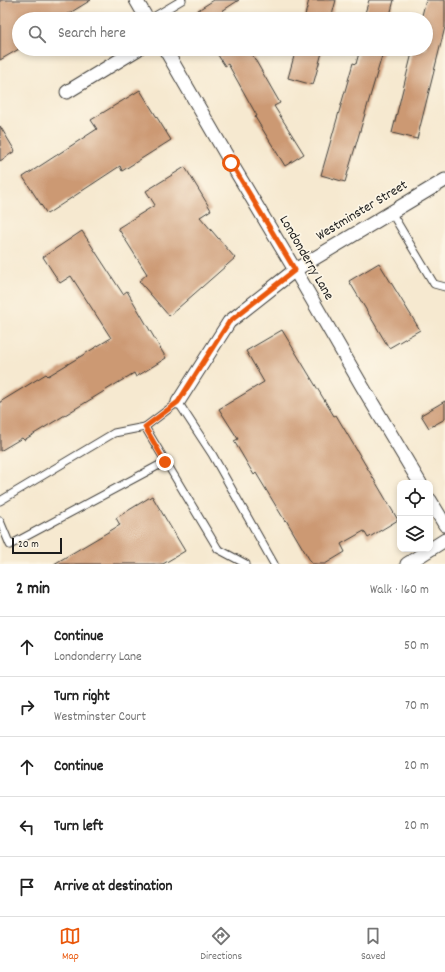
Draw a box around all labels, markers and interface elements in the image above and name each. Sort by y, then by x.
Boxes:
search box [12,12,433,56]
icon: search [26,23,48,45]
text: Search here [58,23,126,45]
route start [222,154,240,172]
street label: Westminster Street [312,176,412,246]
street label: Londonderry Lane [274,212,338,304]
route end [156,453,174,471]
map controls [397,480,433,552]
button: locate [397,480,433,516]
button: layers [397,516,433,552]
scale bar [12,536,62,555]
text: 20 m [18,537,39,553]
text: 2 min [16,578,50,602]
text: Walk · 160 m [370,581,429,600]
text: Continue [54,626,103,648]
icon: ahead [16,636,38,658]
text: 50 m [404,637,429,656]
text: Londonderry Lane [54,648,142,667]
text: Turn right [54,686,110,708]
icon: right [16,696,38,718]
text: 70 m [405,697,429,716]
text: Westminster Court [54,708,146,727]
icon: ahead [16,756,38,778]
text: Continue [54,756,103,778]
text: 20 m [404,757,429,776]
icon: left [16,816,38,838]
text: Turn left [54,816,103,838]
text: 20 m [404,817,429,836]
icon: arrive [16,876,38,898]
text: Arrive at destination [54,876,172,898]
tab: Map [59,925,81,965]
tab: Directions [200,925,242,965]
tab: Saved [361,925,386,965]

